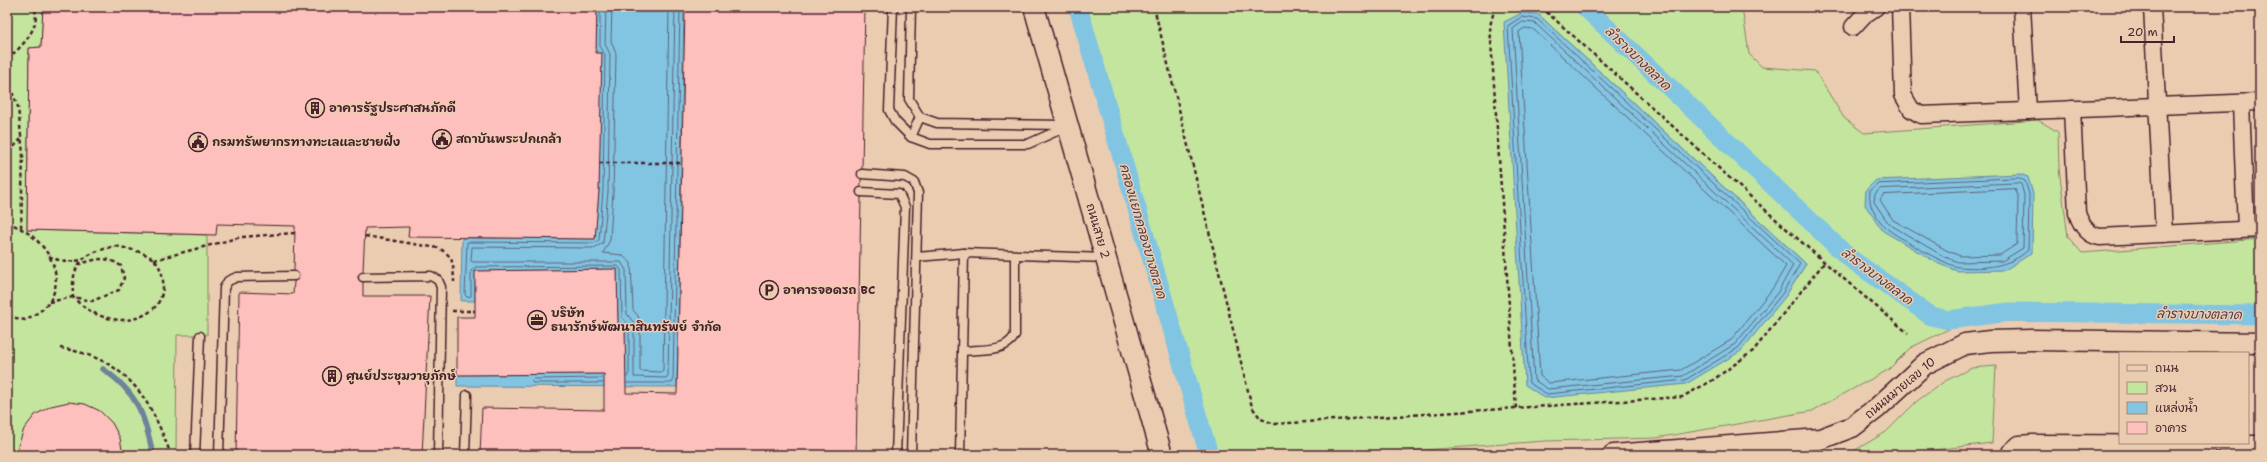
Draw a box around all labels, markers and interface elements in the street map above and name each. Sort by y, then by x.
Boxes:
scale bar [2121,18,2174,44]
water label: ลำรางบางตลาด [1601,22,1675,94]
text: 20 m [2127,24,2158,40]
building icon: อาคารรัฐประศาสนภักดี [304,97,326,119]
place label: อาคารรัฐประศาสนภักดี [329,100,456,116]
public building icon: สถาบันพระปกเกล้า [431,128,453,150]
public building icon: กรมทรัพยากรทางทะเลและชายฝั่ง [187,131,209,153]
place label: สถาบันพระปกเกล้า [456,131,562,147]
place label: กรมทรัพยากรทางทะเลและชายฝั่ง [212,132,401,150]
water label: คลองแยกคลองบางตลาด [1116,161,1171,302]
street label: ถนนสาย 2 [1082,202,1114,260]
water label: ลำรางบางตลาด [1838,244,1917,309]
parking icon: อาคารจอดรถ BC [758,279,780,301]
place label: อาคารจอดรถ BC [783,282,875,298]
place label: บริษัท ธนารักษ์พัฒนาสินทรัพย์ จำกัด [551,305,721,335]
water label: ลำรางบางตลาด [2156,305,2243,323]
office icon: บริษัท ธนารักษ์พัฒนาสินทรัพย์ จำกัด [526,309,548,331]
legend [2119,352,2249,444]
street label: ถนนหมายเลข 10 [1861,354,1939,422]
text: ถนน [2155,360,2179,376]
building icon: ศูนย์ประชุมวายุภักษ์ [321,365,343,387]
place label: ศูนย์ประชุมวายุภักษ์ [346,368,457,385]
text: สวน [2155,380,2176,396]
text: แหล่งน้ำ [2155,397,2198,416]
text: อาคาร [2155,420,2187,436]

